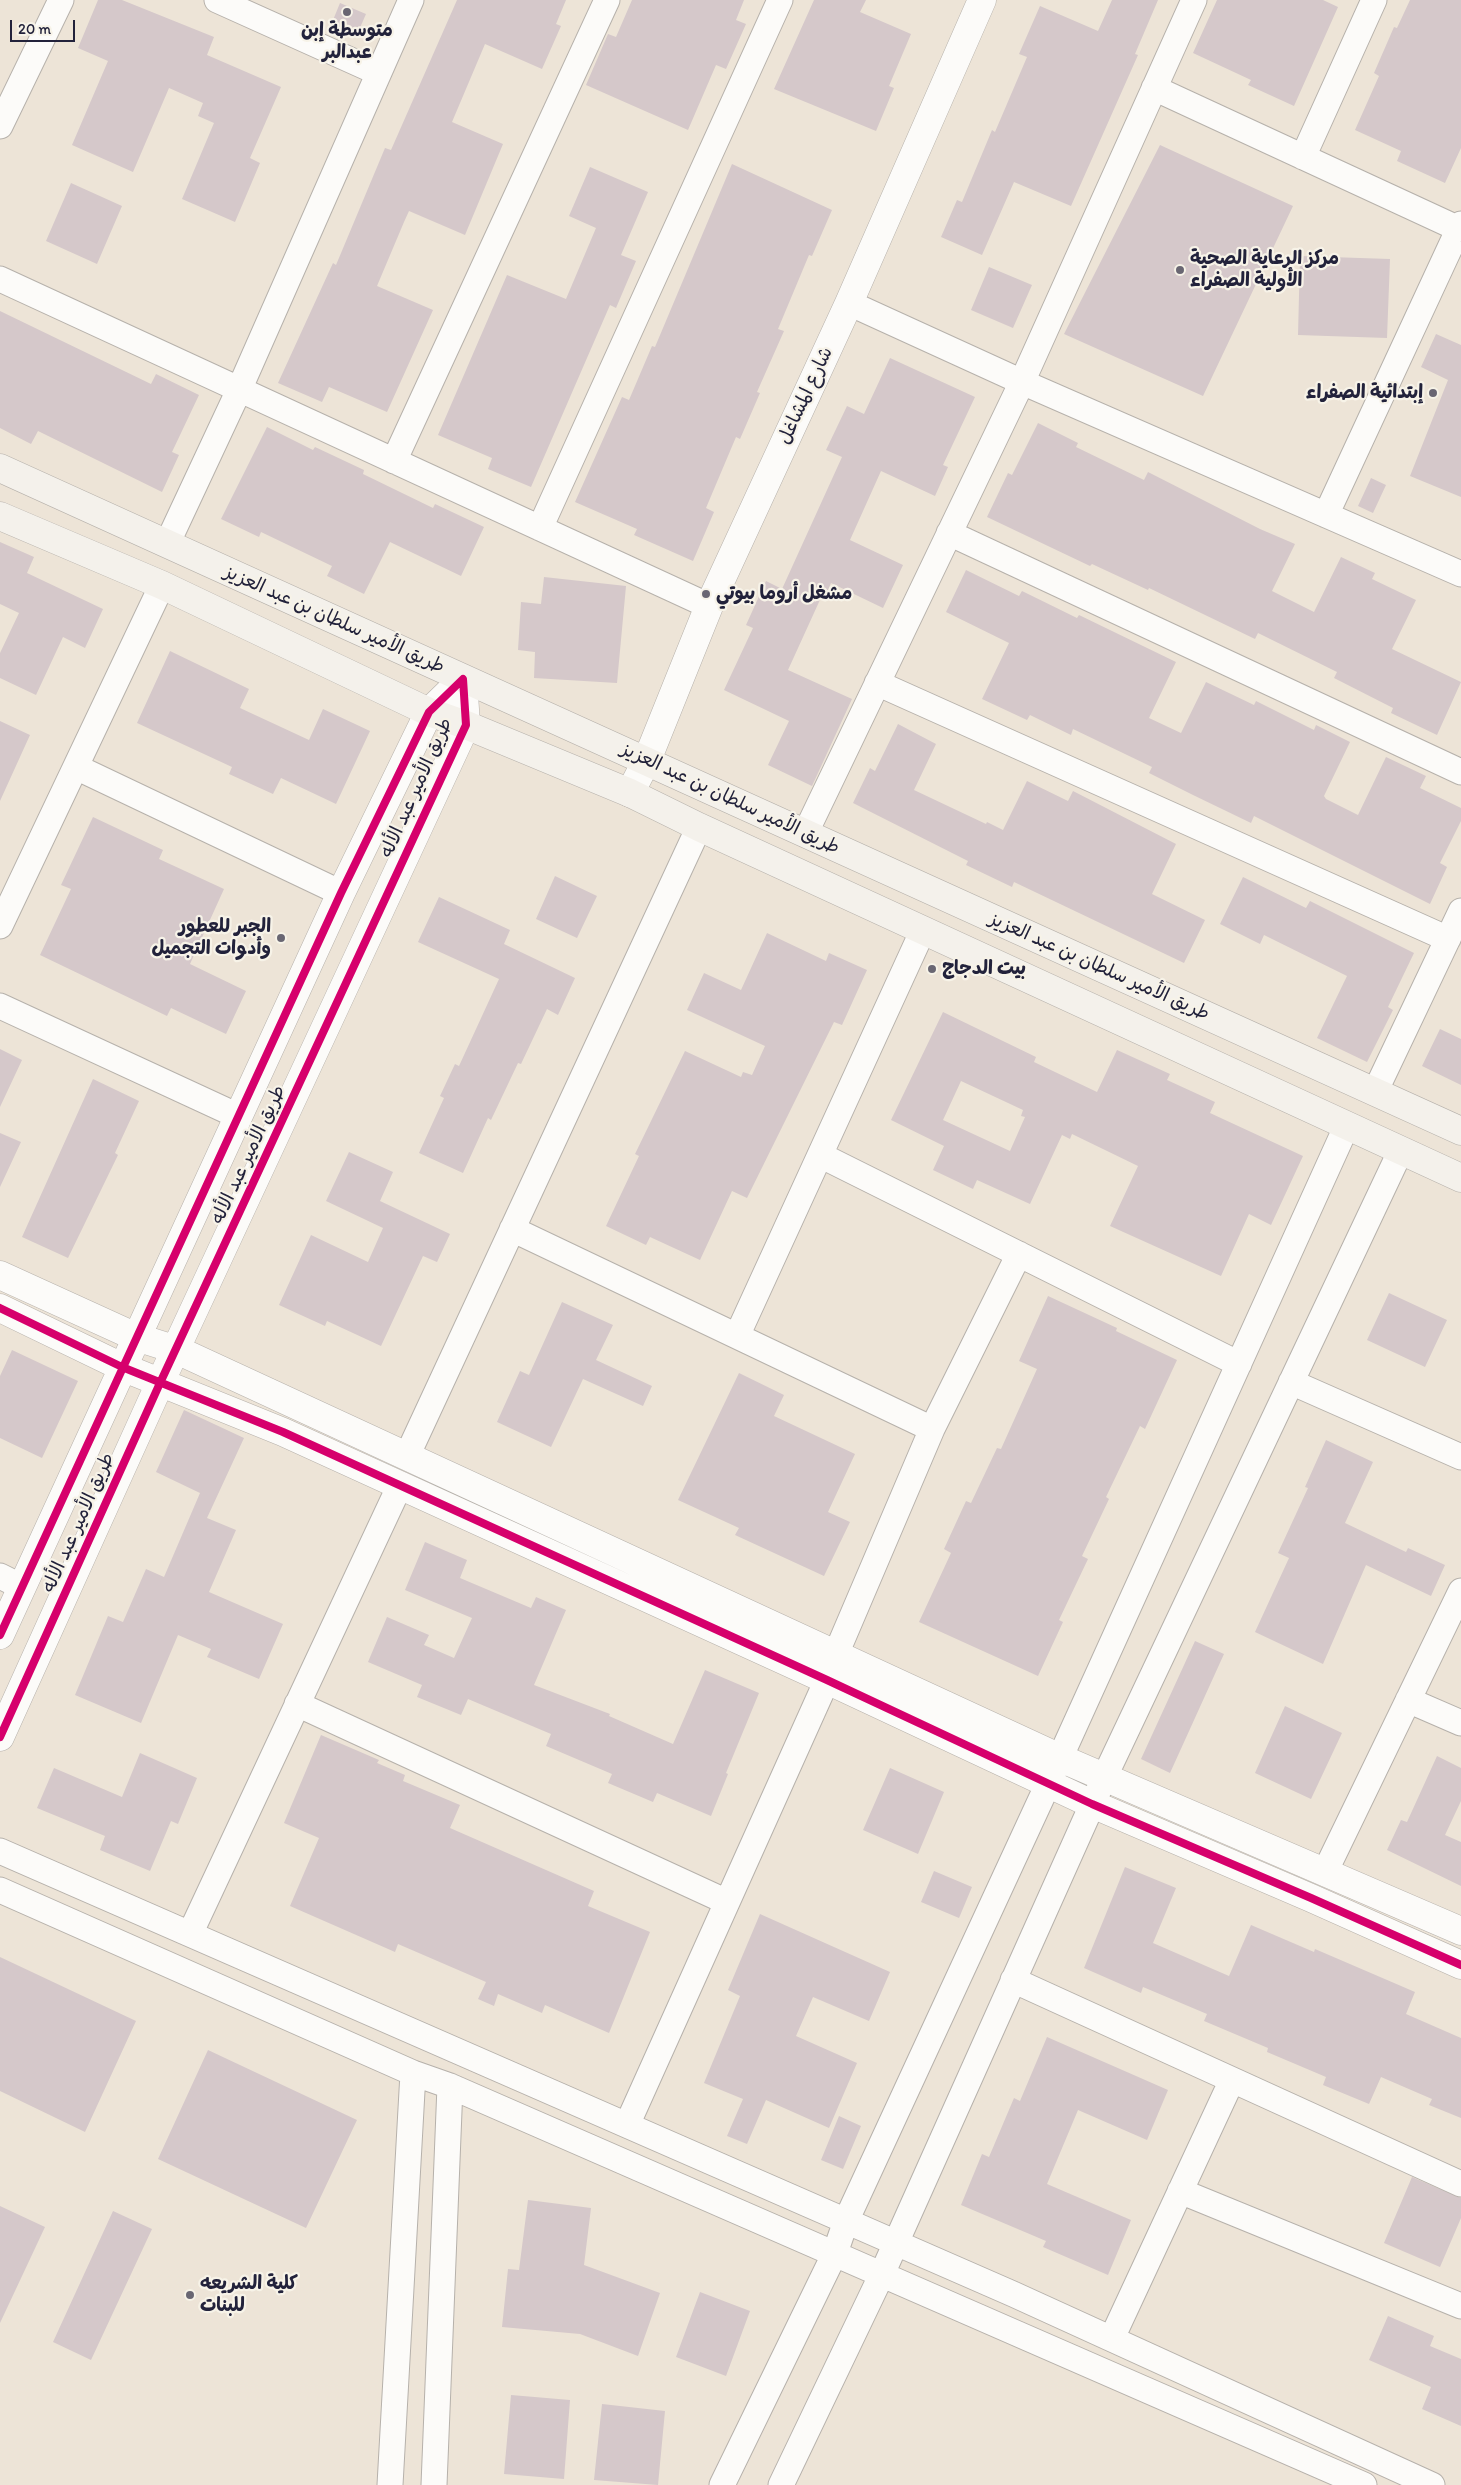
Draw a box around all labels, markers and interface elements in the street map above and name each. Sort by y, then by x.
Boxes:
marker: متوسطة إبن عبدالبر [341,6,353,18]
scale bar [12,10,78,42]
text: 20 m [18,20,51,38]
place label: متوسطة إبن عبدالبر [301,20,393,64]
place label: مركز الرعاية الصحية الأولية الصفراء [1190,248,1339,292]
marker: مركز الرعاية الصحية الأولية الصفراء [1174,264,1186,276]
street label: شارع المشاغل [774,344,838,448]
place label: إبتدائية الصفراء [1306,382,1423,404]
marker: إبتدائية الصفراء [1427,387,1439,399]
street label: طريق الأمير سلطان بن عبد العزيز [220,561,448,679]
place label: مشغل أروما بيوتي [716,583,852,605]
marker: مشغل أروما بيوتي [700,588,712,600]
street label: طريق الأمير عبد الأله [376,715,458,861]
street label: طريق الأمير سلطان بن عبد العزيز [617,738,843,860]
street label: طريق الأمير سلطان بن عبد العزيز [985,908,1213,1026]
place label: الجبر للعطور وأدوات التجميل [151,916,271,960]
marker: الجبر للعطور وأدوات التجميل [275,932,287,944]
place label: بيت الدجاج [942,958,1026,980]
marker: بيت الدجاج [926,963,938,975]
street label: طريق الأمير عبد الأله [207,1082,291,1228]
street label: طريق الأمير عبد الأله [38,1450,120,1596]
place label: كلية الشريعه للبنات [200,2273,298,2317]
marker: كلية الشريعه للبنات [184,2289,196,2301]

